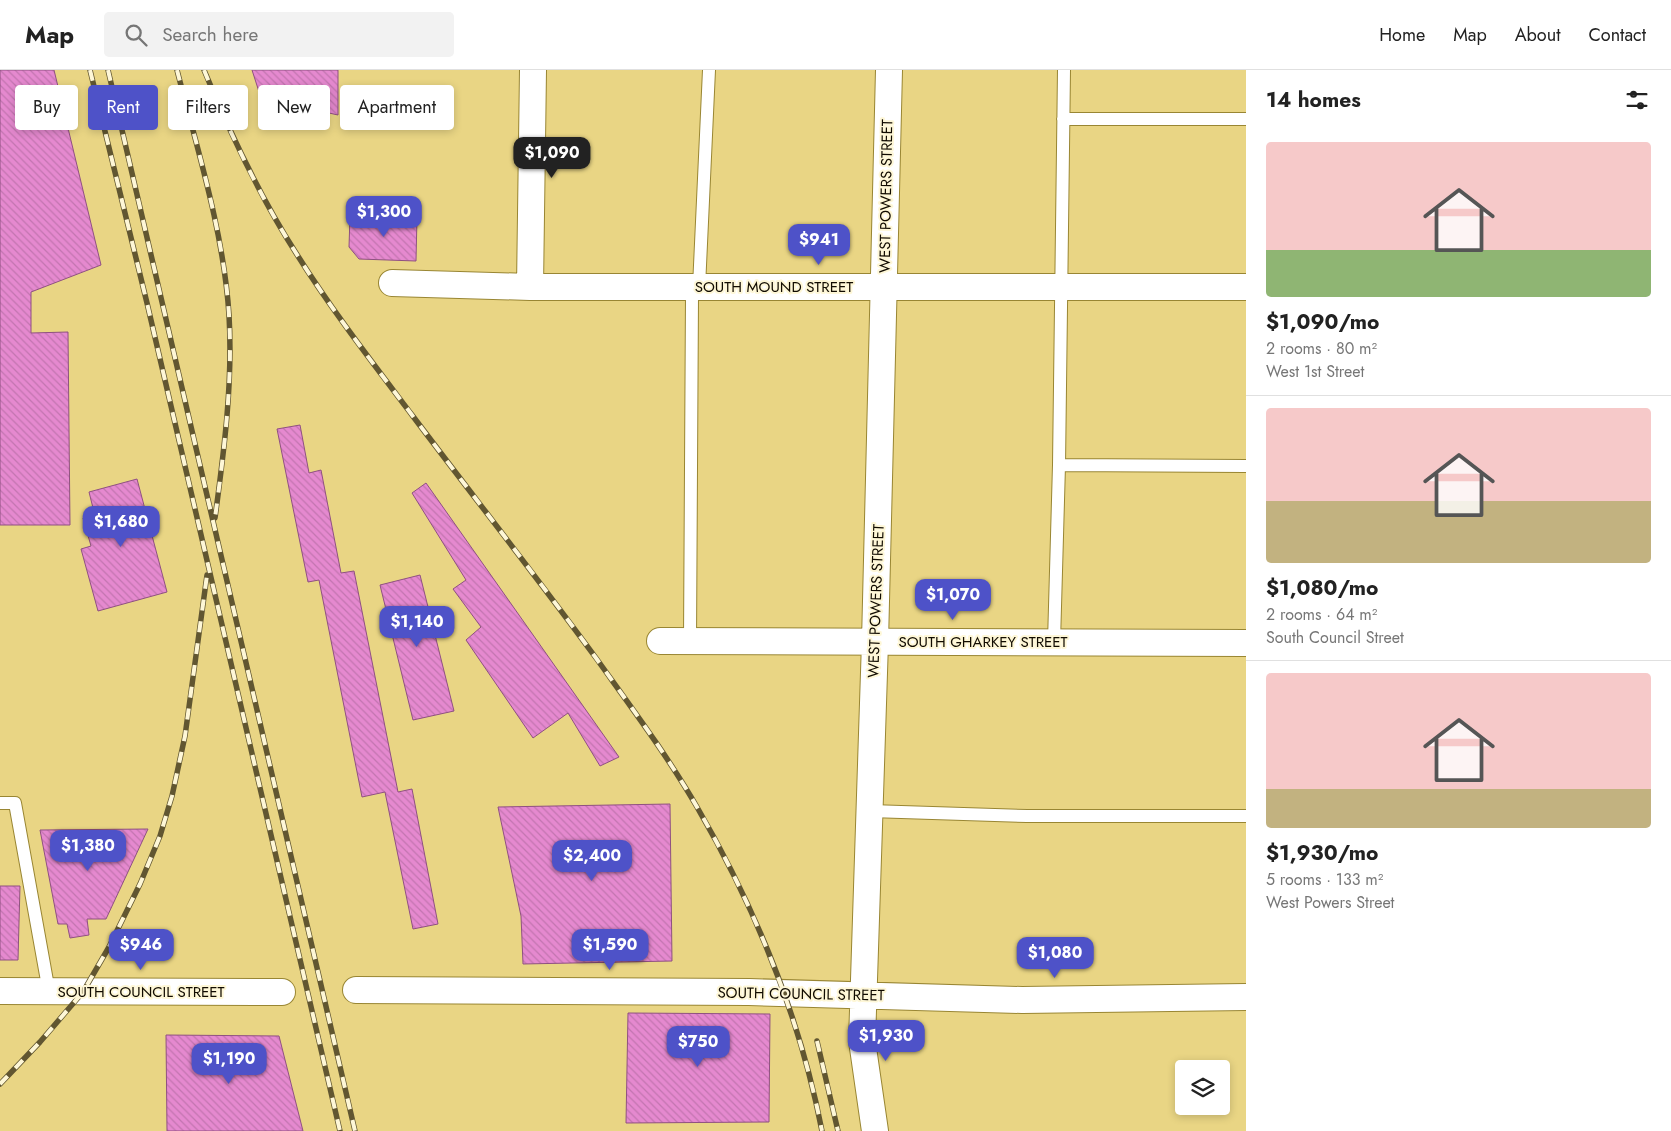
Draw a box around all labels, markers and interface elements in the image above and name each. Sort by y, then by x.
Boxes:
search box [104,12,454,57]
text: Map [25,17,74,52]
icon: search [122,21,150,49]
text: Search here [162,21,258,48]
text: Home [1379,22,1425,48]
text: Map [1453,22,1487,48]
text: About [1515,22,1560,48]
text: Contact [1588,22,1646,48]
chip: Buy [15,85,78,130]
chip: Rent [88,85,158,130]
chip: Filters [168,85,248,130]
chip: New [258,85,330,130]
chip: Apartment [340,85,454,130]
text: 14 homes [1266,85,1361,115]
icon: filters [1623,86,1651,114]
street label: WEST POWERS STREET [874,119,898,273]
pin: $1,090 [511,136,593,179]
text: $1,090 [524,141,580,164]
icon: home [1414,175,1504,265]
pin: $1,300 [343,196,425,238]
text: $1,300 [357,200,411,223]
pin: $941 [789,224,849,266]
text: $941 [799,228,839,251]
street label: SOUTH MOUND STREET [695,276,853,298]
text: $1,090/mo [1266,307,1379,337]
text: 2 rooms · 80 m² [1266,337,1377,360]
text: West 1st Street [1266,360,1364,383]
icon: home [1414,440,1504,530]
pin: $1,680 [80,506,162,548]
text: $1,680 [94,510,148,533]
street label: WEST POWERS STREET [862,524,890,678]
text: $1,080/mo [1266,573,1378,603]
pin: $1,070 [912,578,994,621]
text: $1,070 [926,583,980,606]
text: 2 rooms · 64 m² [1266,603,1377,626]
pin: $1,140 [376,606,458,648]
text: $1,140 [390,610,444,633]
text: South Council Street [1266,626,1404,649]
street label: SOUTH GHARKEY STREET [898,631,1068,653]
icon: home [1414,705,1504,795]
pin: $1,380 [47,830,129,872]
text: $1,380 [61,834,115,857]
text: $1,930/mo [1266,838,1378,868]
pin: $2,400 [551,840,633,882]
text: $2,400 [563,844,621,867]
text: 5 rooms · 133 m² [1266,868,1383,891]
text: West Powers Street [1266,891,1394,914]
pin: $946 [111,928,171,971]
pin: $1,590 [569,928,651,971]
text: $946 [120,933,162,956]
text: $1,590 [583,933,637,956]
pin: $1,080 [1014,936,1096,979]
text: $1,080 [1028,941,1082,964]
street label: SOUTH COUNCIL STREET [57,981,225,1003]
street label: SOUTH COUNCIL STREET [717,982,885,1006]
pin: $1,930 [845,1020,927,1062]
text: $1,930 [859,1024,913,1047]
pin: $750 [668,1026,728,1068]
text: $750 [678,1030,718,1053]
pin: $1,190 [188,1042,270,1085]
text: $1,190 [203,1047,255,1070]
map controls [1175,1060,1230,1115]
button: layers [1175,1060,1230,1115]

